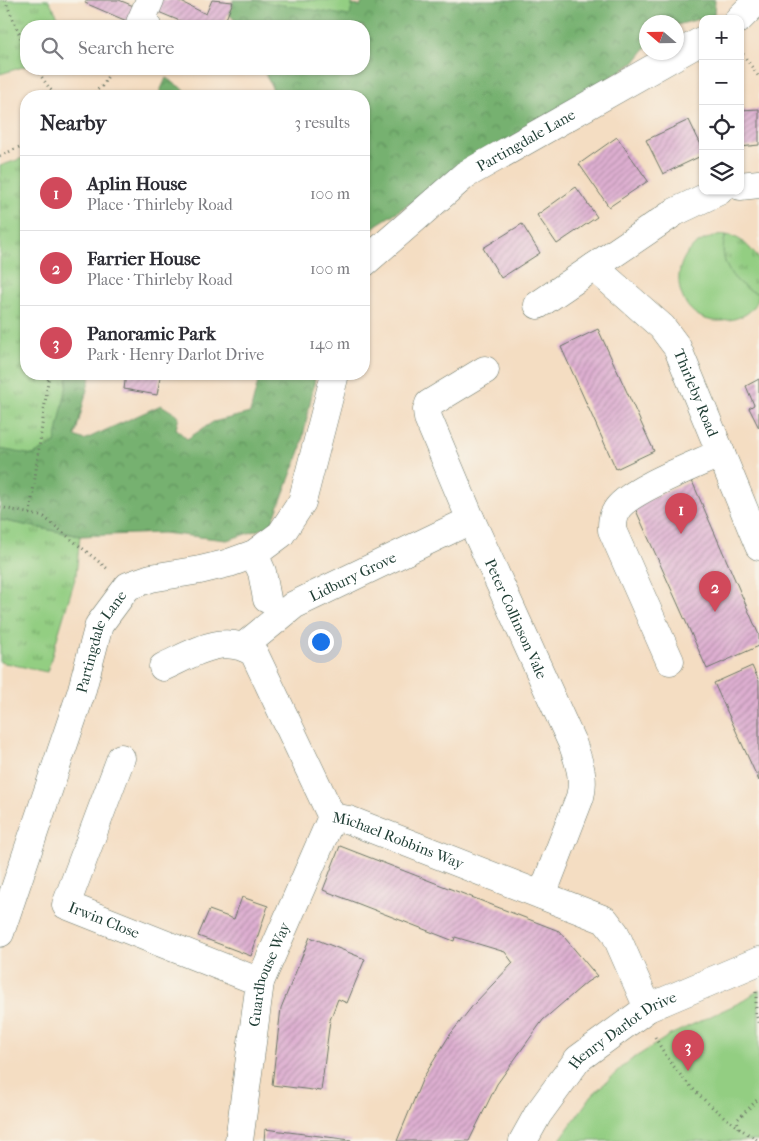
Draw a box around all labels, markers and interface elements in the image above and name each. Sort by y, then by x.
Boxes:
north arrow [639,15,684,60]
map controls [699,15,744,195]
button: + [699,15,744,60]
search box [20,20,370,75]
icon: search [38,34,66,62]
text: Search here [78,37,174,59]
button: − [699,60,744,105]
street label: Partingdale Lane [473,105,579,176]
button: locate [699,105,744,150]
text: Nearby [40,111,106,135]
text: 3 results [294,113,350,132]
button: layers [699,150,744,195]
text: Aplin House [87,173,187,195]
text: 1 [53,184,59,203]
text: 100 m [310,184,350,203]
text: Place · Thirleby Road [87,195,233,214]
text: Farrier House [87,248,200,270]
text: 2 [52,259,60,278]
text: 100 m [310,259,350,278]
text: Place · Thirleby Road [87,270,233,289]
text: Panoramic Park [87,323,216,345]
text: 3 [53,334,59,353]
text: 140 m [309,334,350,353]
text: Park · Henry Darlot Drive [87,345,264,364]
street label: Thirleby Road [670,346,722,440]
pin: 1 [665,493,697,534]
street label: Lidbury Grove [307,548,400,605]
street label: Peter Collinson Vale [481,556,551,682]
pin: 2 [699,571,731,612]
street label: Partingdale Lane [72,587,131,695]
your location [308,629,334,655]
street label: Michael Robbins Way [331,808,467,873]
street label: Irwin Close [66,898,143,942]
street label: Guardhouse Way [245,919,294,1028]
street label: Henry Darlot Drive [565,988,680,1073]
pin: 3 [672,1030,704,1071]

